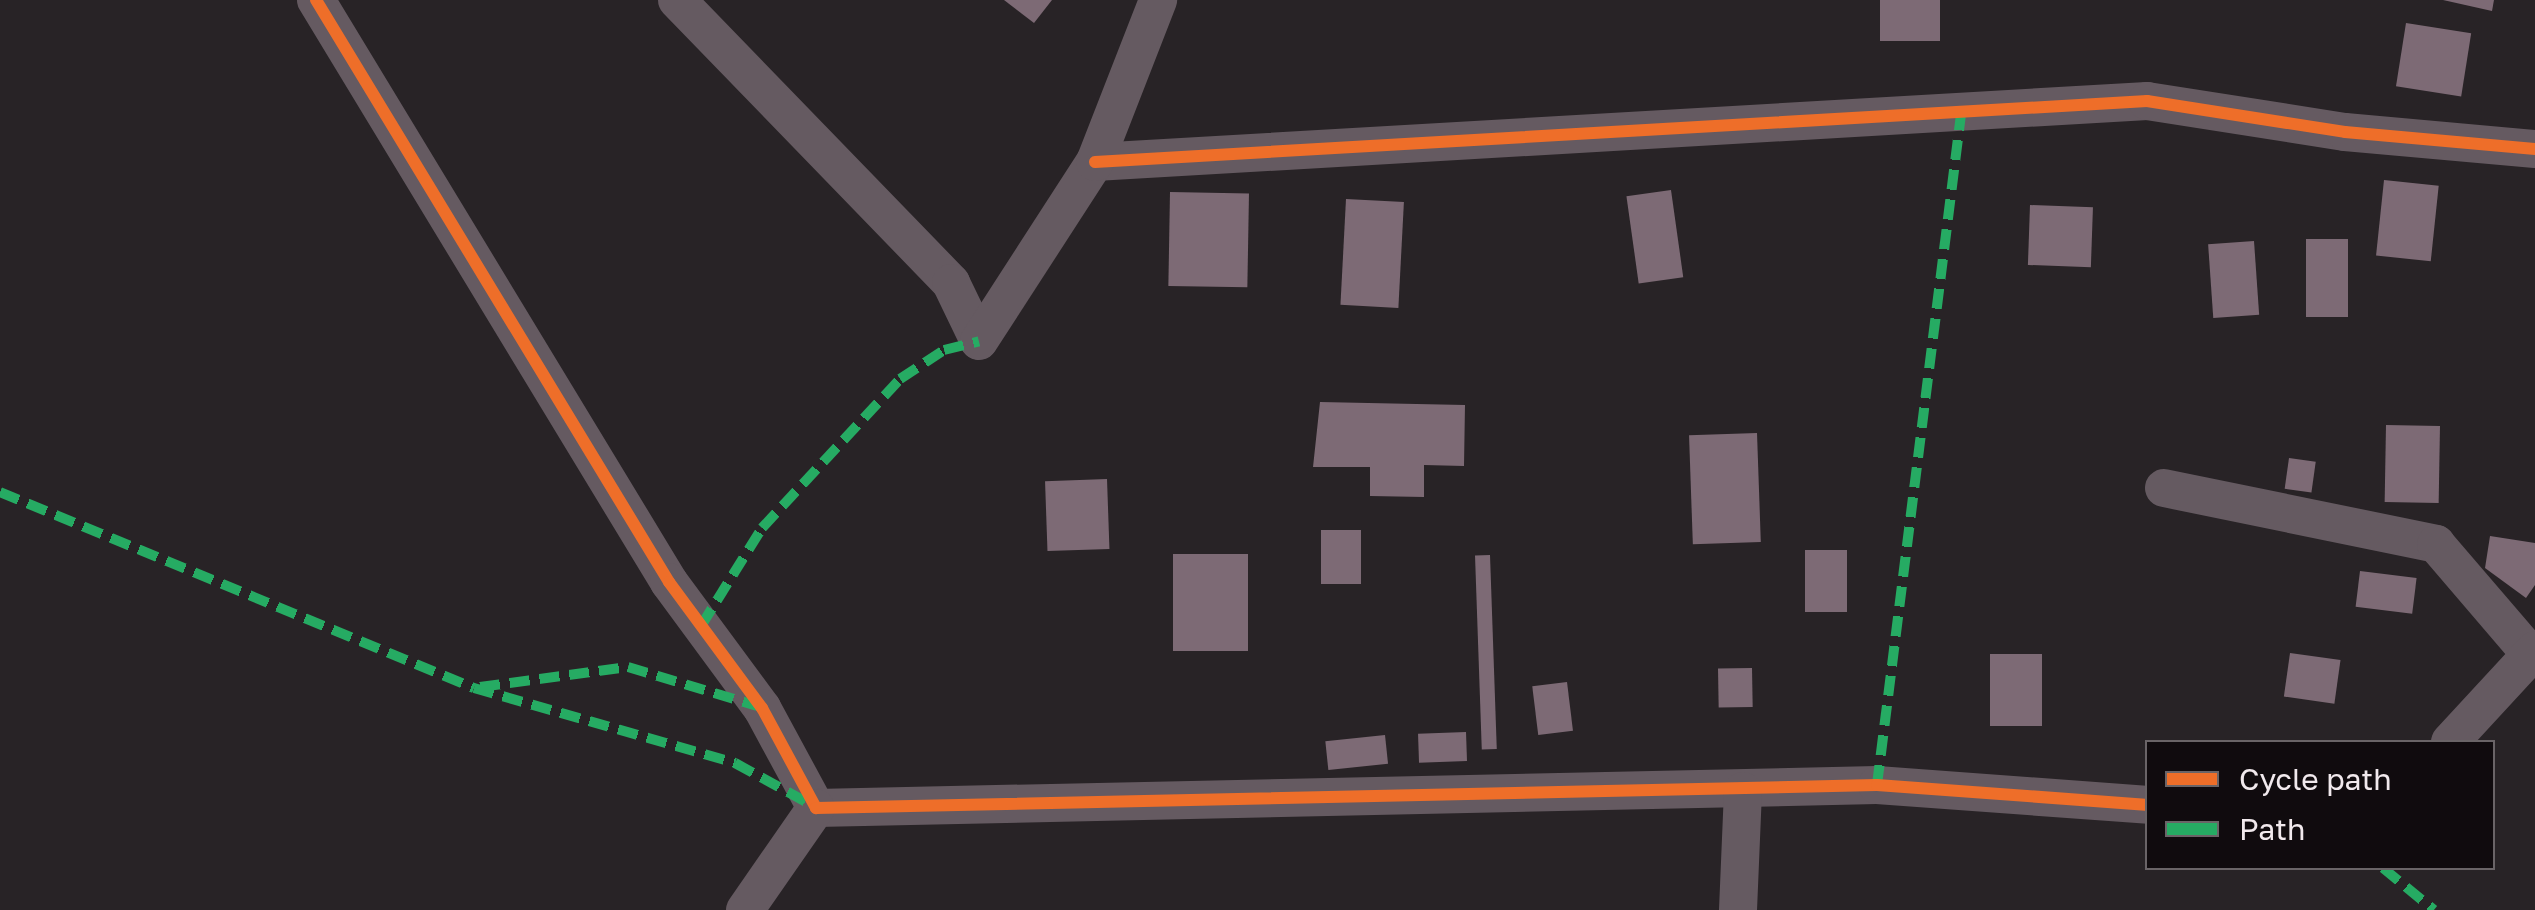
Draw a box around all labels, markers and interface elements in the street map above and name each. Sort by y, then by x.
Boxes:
legend [2145,740,2495,870]
text: Cycle path [2239,761,2392,797]
text: Path [2239,811,2305,847]

